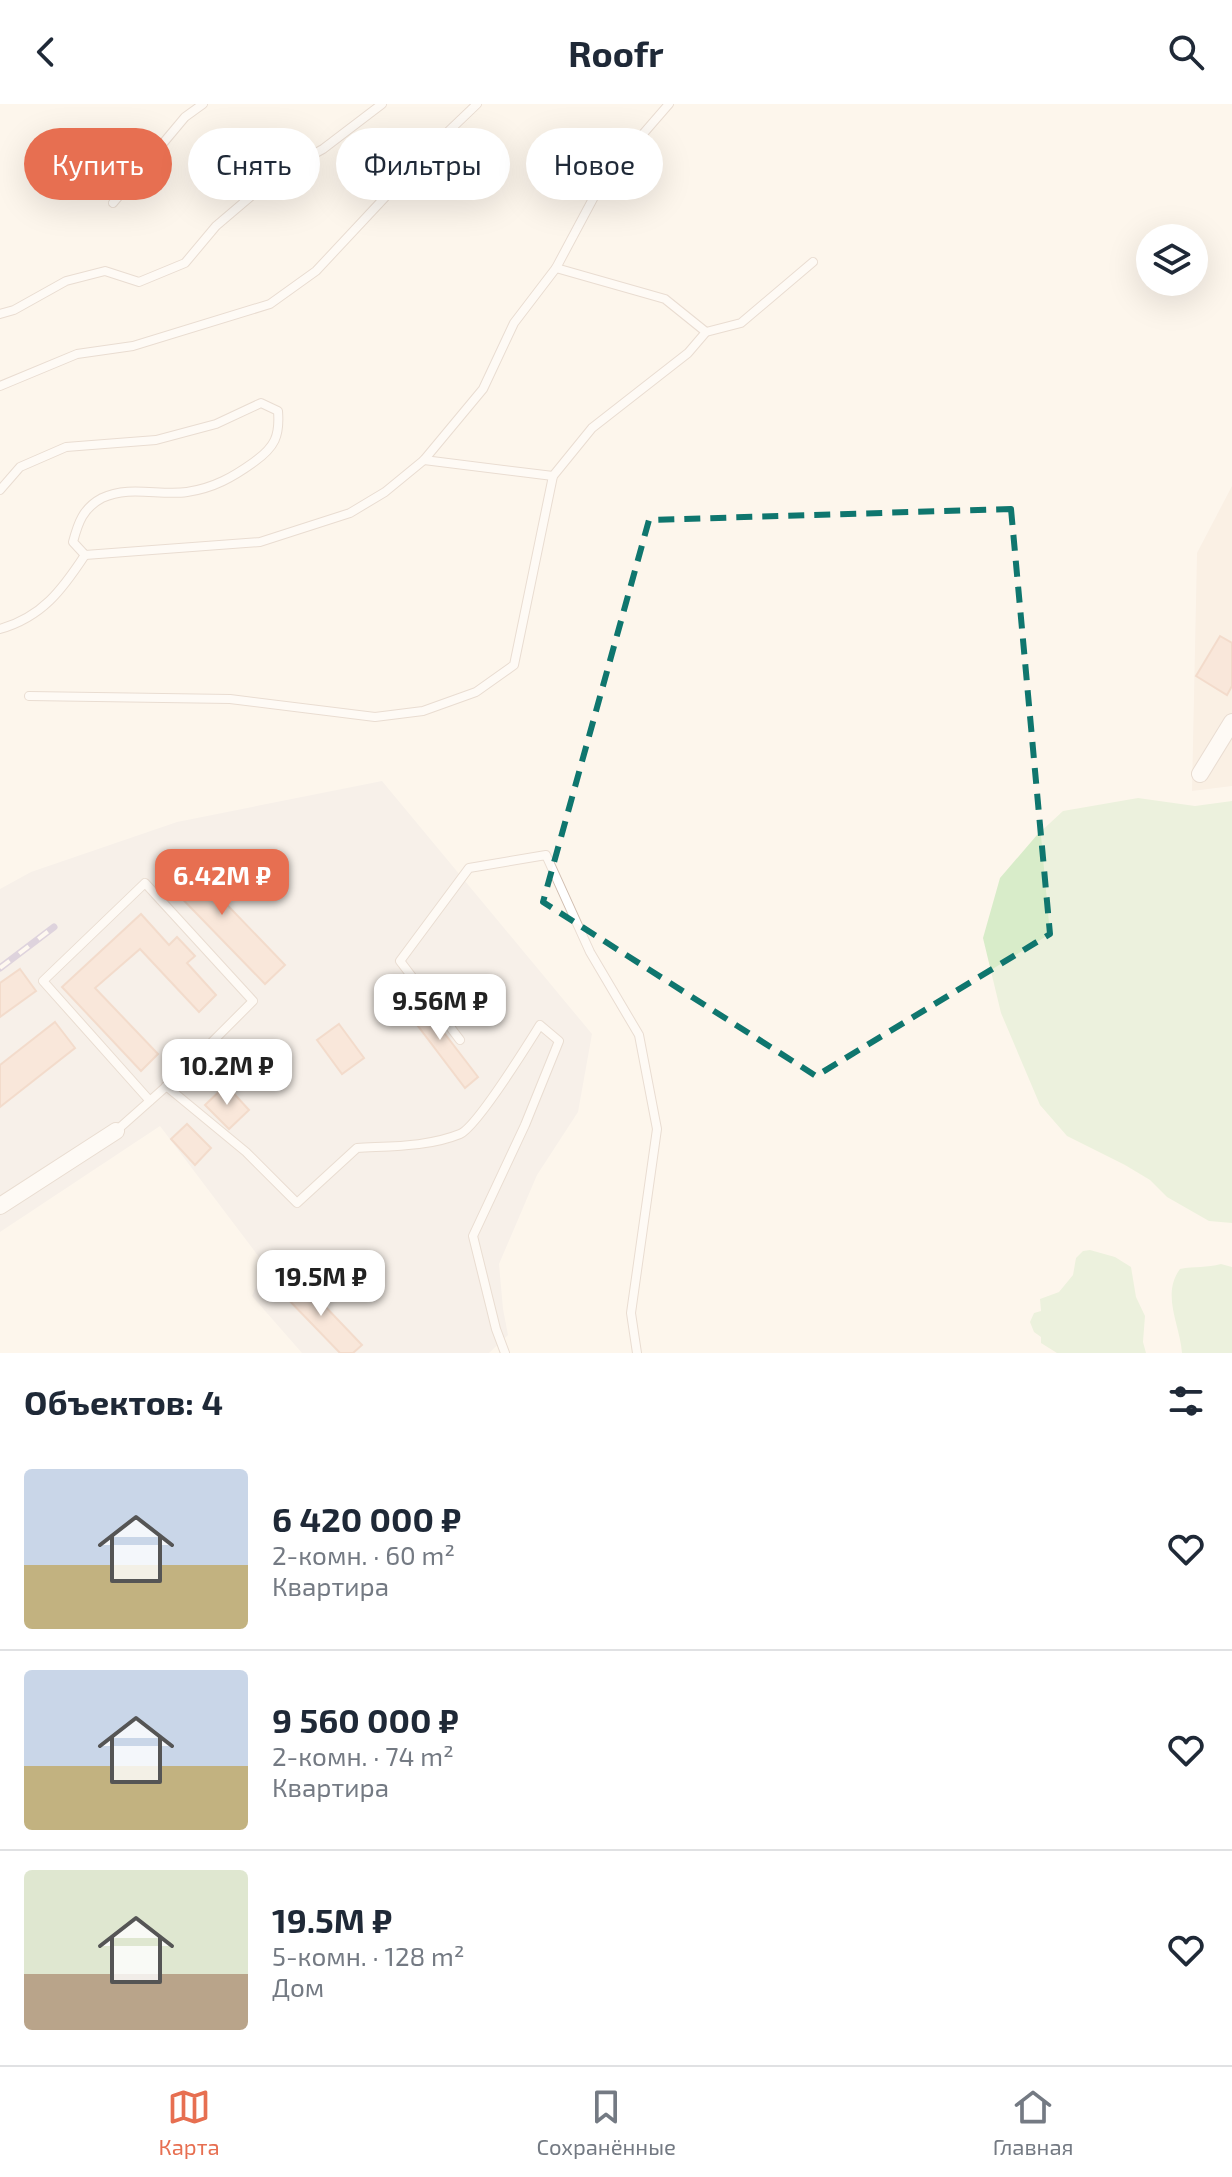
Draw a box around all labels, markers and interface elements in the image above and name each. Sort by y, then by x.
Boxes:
icon: back [24,30,68,74]
icon: search [1164,30,1208,74]
text: Roofr [568,31,664,74]
chip: Купить [24,128,172,200]
chip: Снять [188,128,320,200]
chip: Фильтры [336,128,510,200]
chip: Новое [526,128,663,200]
map controls [1136,224,1208,296]
button: layers [1136,224,1208,296]
pin: 6.42M ₽ [148,849,296,917]
text: 6.42M ₽ [173,859,271,890]
pin: 9.56M ₽ [366,974,514,1042]
text: 9.56M ₽ [392,984,488,1015]
pin: 10.2M ₽ [153,1039,301,1107]
text: 10.2M ₽ [180,1049,274,1080]
pin: 19.5M ₽ [247,1250,395,1318]
text: 19.5M ₽ [275,1260,367,1291]
icon: filters [1164,1379,1208,1423]
text: Объектов: 4 [24,1381,223,1422]
text: 6 420 000 ₽ [272,1498,461,1539]
icon: home [88,1501,184,1597]
icon: heart [1164,1527,1208,1571]
text: 2-комн. · 60 m² [272,1539,455,1570]
text: Квартира [272,1570,389,1601]
text: 9 560 000 ₽ [272,1699,459,1740]
icon: home [88,1702,184,1798]
icon: heart [1164,1728,1208,1772]
text: 2-комн. · 74 m² [272,1740,454,1771]
text: Квартира [272,1771,389,1802]
text: 19.5M ₽ [272,1899,392,1940]
icon: home [88,1902,184,1998]
icon: heart [1164,1928,1208,1972]
text: 5-комн. · 128 m² [272,1940,465,1971]
text: Дом [272,1971,324,2002]
tab: Карта [158,2085,220,2159]
tab: Сохранённые [537,2085,676,2159]
tab: Главная [993,2085,1074,2159]

